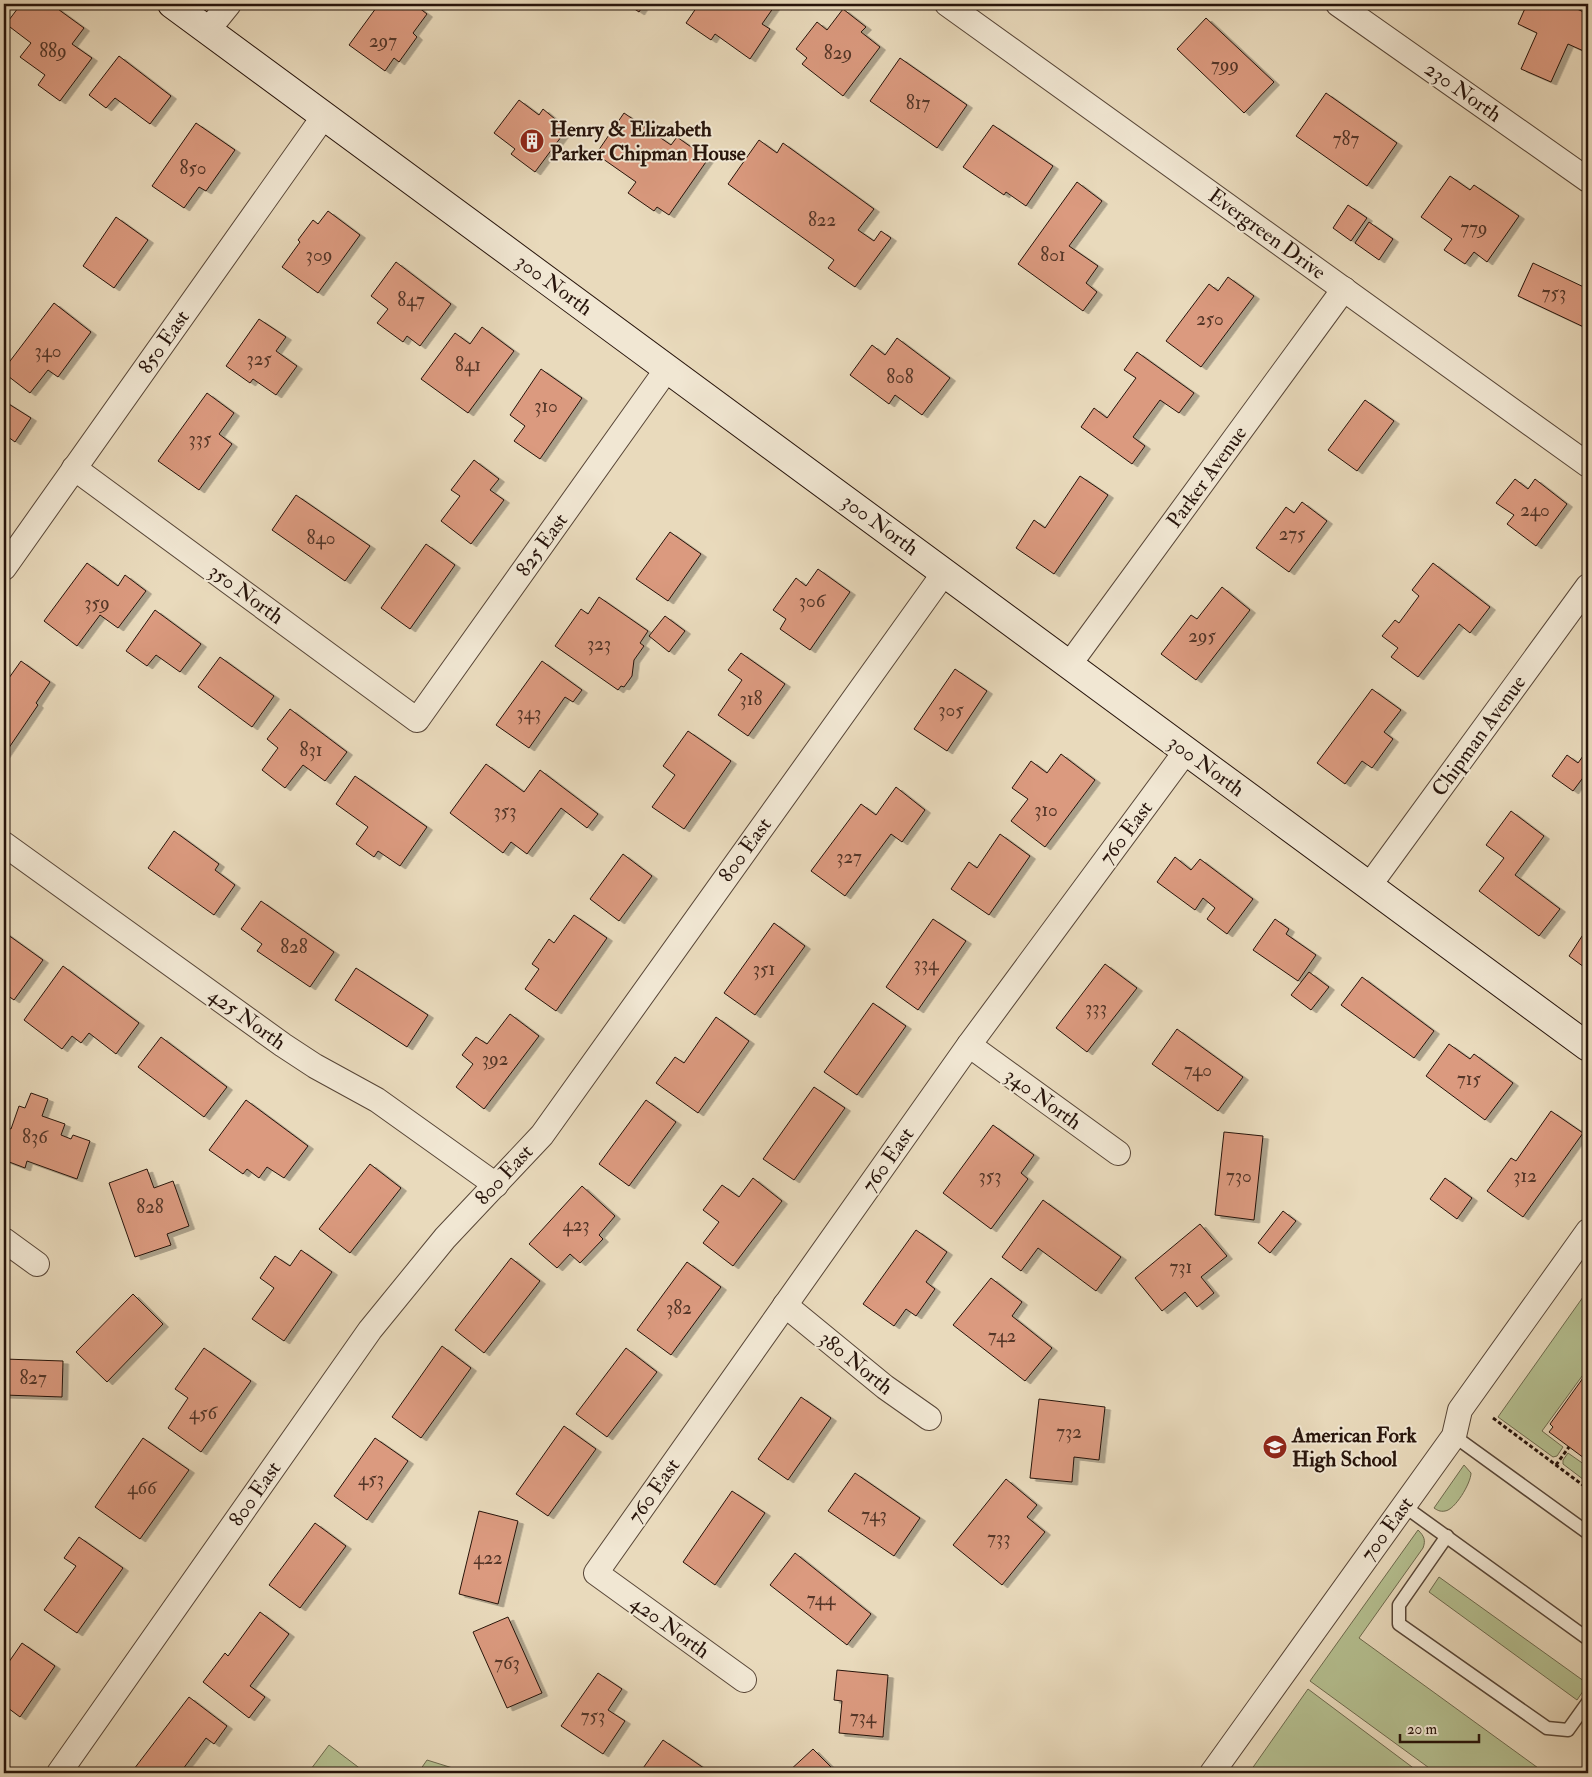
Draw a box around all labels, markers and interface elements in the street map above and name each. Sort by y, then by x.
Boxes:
house number: 297 [369,29,397,53]
house number: 889 [39,39,67,63]
house number: 829 [824,41,852,65]
house number: 799 [1211,53,1239,77]
street label: 230 North [1419,56,1507,128]
house number: 817 [906,91,930,115]
place label: Henry & Elizabeth Parker Chipman House [550,116,746,167]
house number: 787 [1333,127,1359,151]
building icon: Henry & Elizabeth Parker Chipman House [519,128,545,154]
house number: 850 [180,156,206,180]
street label: Evergreen Drive [1203,182,1331,286]
house number: 822 [808,208,836,232]
house number: 779 [1460,216,1488,240]
house number: 309 [306,243,332,267]
house number: 801 [1040,243,1066,267]
street label: 300 North [510,248,598,322]
house number: 753 [1542,281,1566,305]
house number: 847 [397,288,425,312]
street label: 850 East [132,305,196,379]
house number: 250 [1196,307,1224,331]
house number: 340 [34,339,62,363]
house number: 325 [246,347,272,371]
house number: 841 [455,353,481,377]
house number: 808 [886,365,914,389]
house number: 310 [534,394,558,418]
street label: Parker Avenue [1161,420,1253,533]
house number: 335 [189,427,212,451]
street label: 300 North [836,488,924,562]
house number: 240 [1520,498,1550,522]
street label: 825 East [510,508,574,582]
house number: 275 [1279,522,1306,546]
house number: 840 [307,526,335,550]
street label: 350 North [203,558,289,630]
house number: 306 [799,589,827,613]
house number: 359 [84,591,110,615]
house number: 295 [1188,624,1217,648]
house number: 323 [587,632,611,656]
street label: Chipman Avenue [1426,670,1532,802]
house number: 318 [740,687,763,711]
house number: 305 [938,698,964,722]
house number: 343 [517,701,541,725]
street label: 300 North [1162,729,1250,803]
house number: 831 [300,738,323,762]
street label: 760 East [1093,796,1159,870]
house number: 310 [1034,798,1058,822]
house number: 353 [494,799,516,823]
street label: 800 East [712,812,778,888]
house number: 327 [836,845,862,869]
house number: 828 [280,935,308,959]
house number: 334 [914,952,939,976]
house number: 351 [753,957,775,981]
street label: 425 North [203,982,291,1056]
house number: 333 [1085,996,1107,1020]
house number: 392 [482,1047,508,1071]
house number: 740 [1184,1058,1212,1082]
street label: 340 North [999,1062,1087,1136]
house number: 715 [1457,1067,1482,1091]
street label: 760 East [856,1122,920,1198]
house number: 836 [22,1125,49,1149]
street label: 800 East [469,1139,539,1211]
house number: 353 [979,1164,1001,1188]
house number: 730 [1226,1164,1252,1188]
house number: 312 [1513,1164,1537,1188]
house number: 828 [136,1195,164,1219]
house number: 423 [562,1213,590,1237]
house number: 731 [1170,1255,1192,1279]
house number: 382 [666,1296,692,1320]
house number: 742 [988,1324,1016,1348]
street label: 380 North [814,1325,898,1401]
house number: 827 [19,1366,47,1390]
house number: 456 [189,1401,218,1425]
house number: 732 [1056,1420,1082,1444]
place label: American Fork High School [1291,1422,1418,1473]
school or university icon: American Fork High School [1262,1434,1288,1460]
street label: 760 East [622,1453,686,1529]
street label: 800 East [223,1456,287,1532]
house number: 453 [358,1467,384,1491]
house number: 466 [127,1476,158,1500]
street label: 700 East [1355,1491,1420,1567]
house number: 743 [861,1503,887,1527]
house number: 733 [987,1526,1011,1550]
house number: 422 [473,1546,503,1570]
house number: 744 [807,1587,836,1611]
street label: 420 North [625,1589,715,1665]
house number: 763 [494,1651,520,1675]
house number: 753 [581,1704,605,1728]
house number: 734 [850,1705,877,1729]
scale bar [1400,1712,1478,1744]
text: 20 m [1407,1720,1437,1739]

